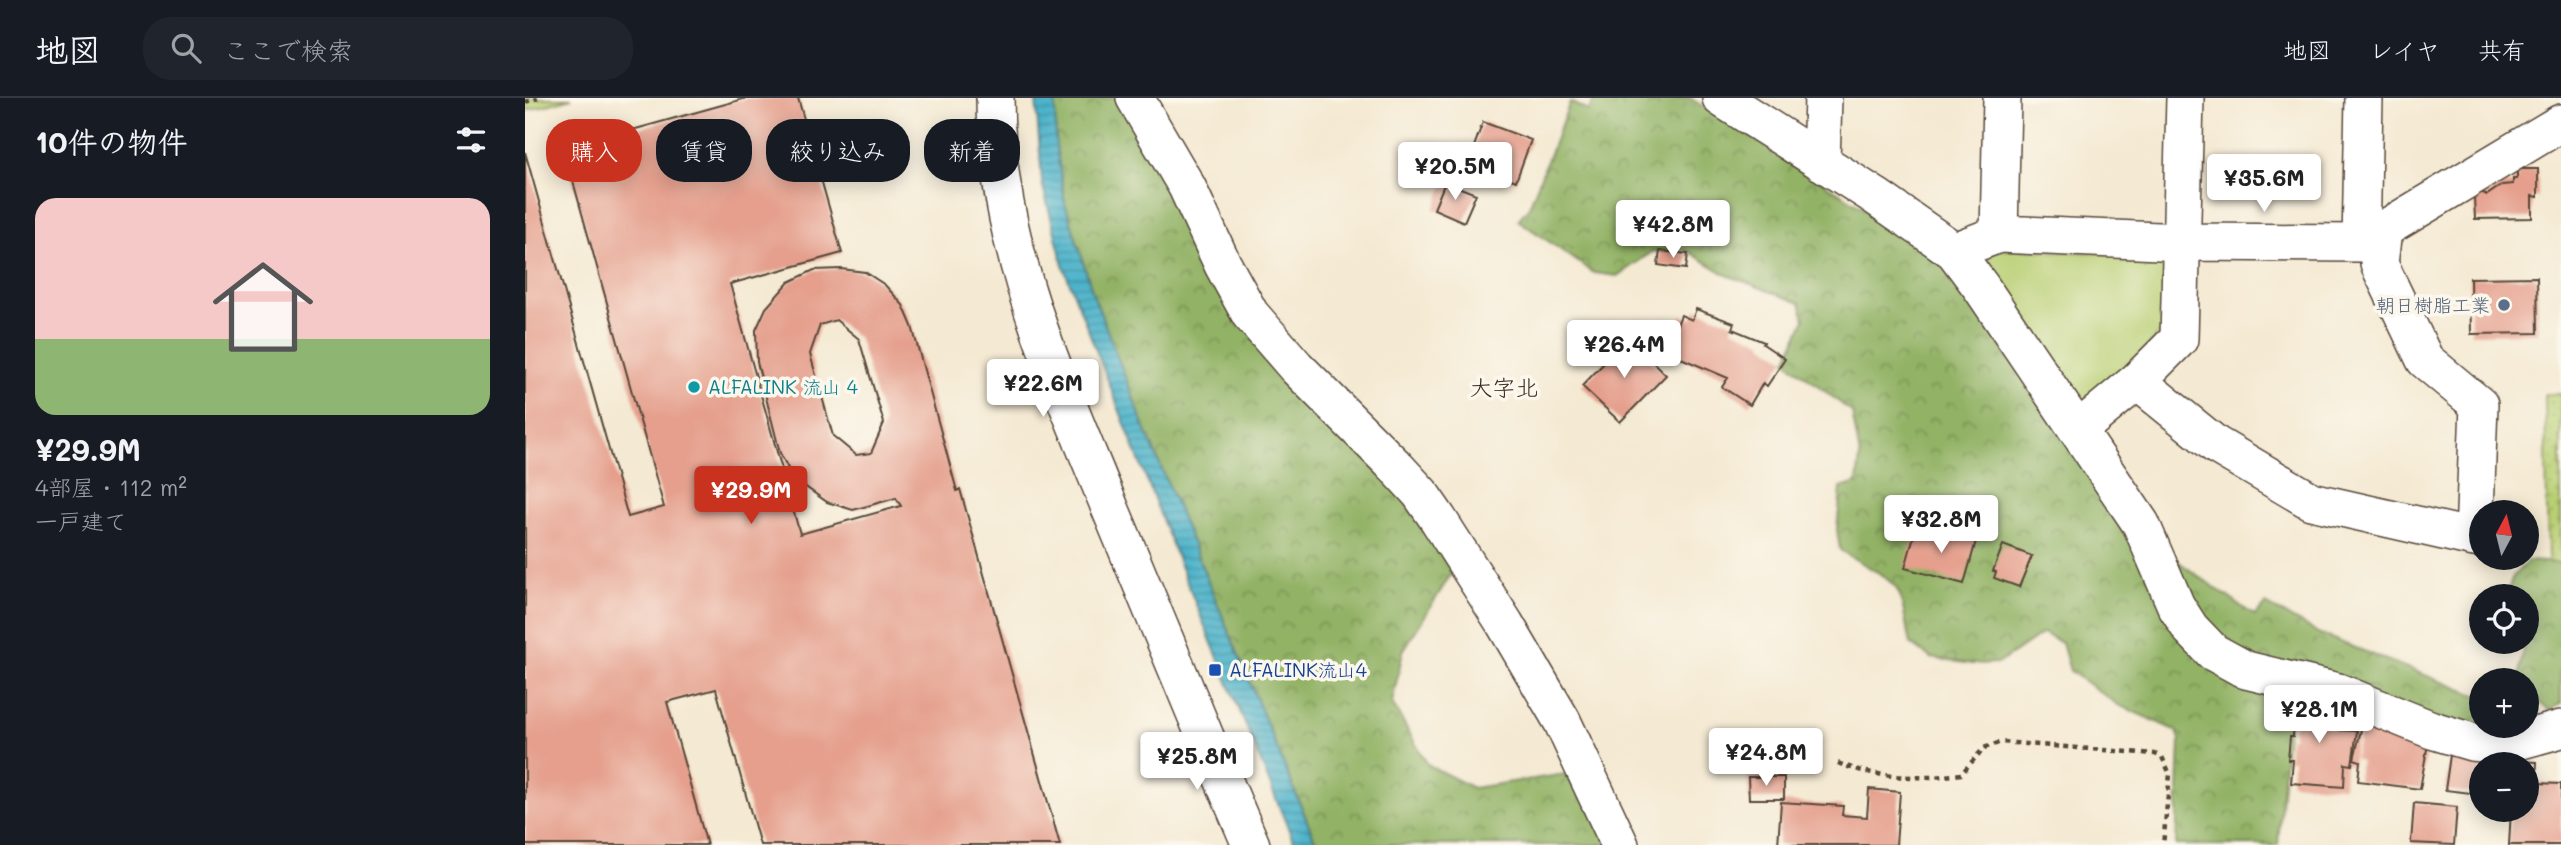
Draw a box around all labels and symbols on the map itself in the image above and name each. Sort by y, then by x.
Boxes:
pin: ¥20.5M [1398,142,1512,202]
pin: ¥35.6M [2207,155,2321,214]
pin: ¥42.8M [1616,200,1730,260]
place label: 朝日樹脂工業 [2376,292,2490,317]
marker: 朝日樹脂工業 [2496,297,2512,313]
pin: ¥26.4M [1567,320,1681,380]
pin: ¥22.6M [986,360,1100,419]
district label: 大字北 [1470,372,1539,402]
place label: ALFALINK 流山 4 [708,374,858,399]
marker: ALFALINK 流山 4 [686,379,702,395]
pin: ¥29.9M [694,466,808,526]
pin: ¥32.8M [1884,496,1998,555]
north arrow [2469,500,2539,570]
place label: ALFALINK流山4 [1229,657,1367,682]
marker: ALFALINK流山4 [1207,662,1223,678]
pin: ¥28.1M [2262,686,2376,745]
pin: ¥24.8M [1709,728,1823,788]
pin: ¥25.8M [1140,732,1254,792]

